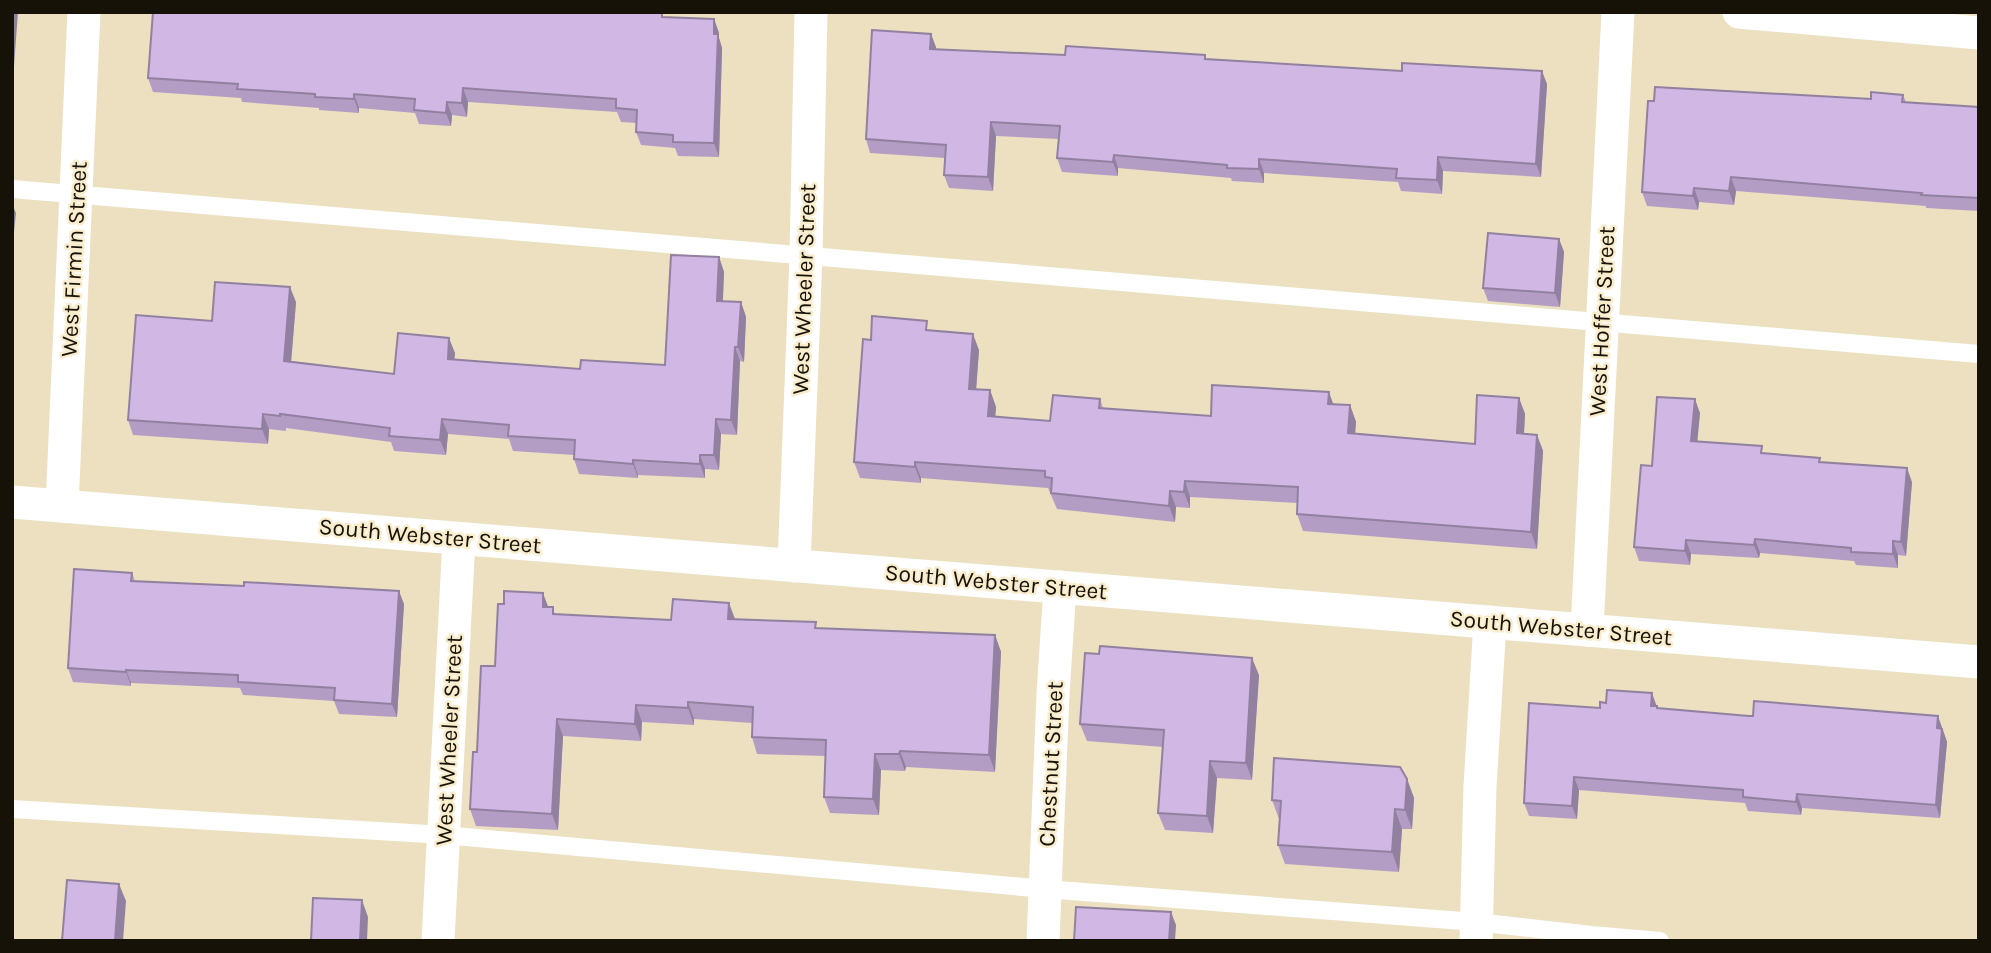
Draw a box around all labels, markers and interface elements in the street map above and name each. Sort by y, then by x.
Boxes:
street label: West Firmin Street [55,160,93,358]
street label: West Wheeler Street [787,183,821,395]
street label: West Hoffer Street [1584,225,1620,417]
street label: South Webster Street [318,513,543,559]
street label: South Webster Street [884,559,1109,605]
street label: South Webster Street [1449,605,1674,651]
street label: West Wheeler Street [430,634,468,846]
street label: Chestnut Street [1033,680,1069,847]

